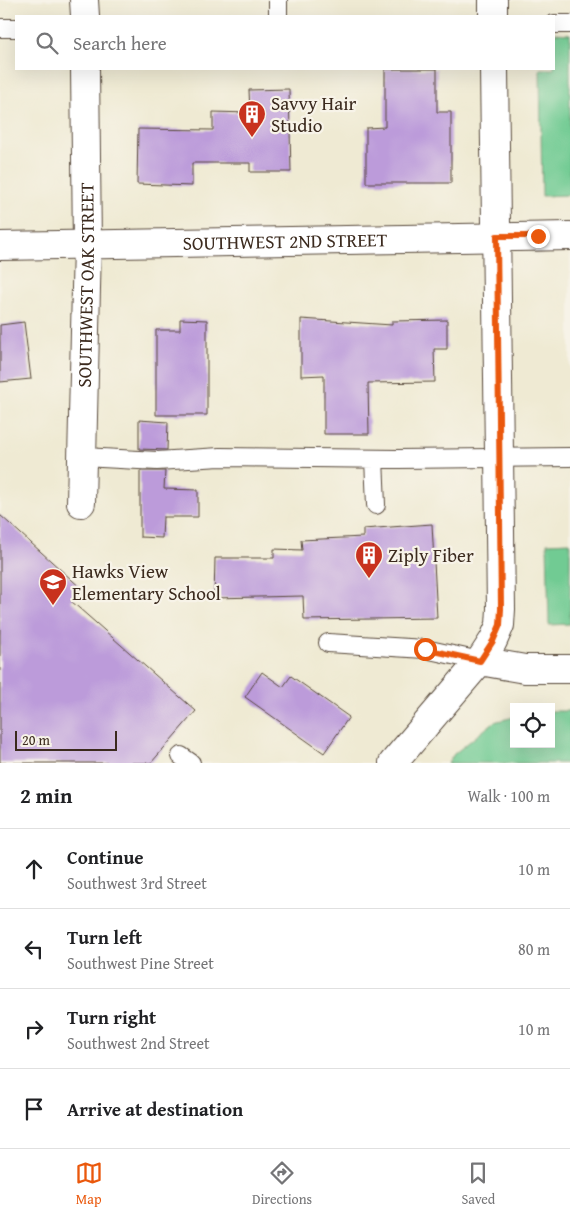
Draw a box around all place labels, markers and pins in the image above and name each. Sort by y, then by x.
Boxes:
place label: Savvy Hair Studio [271,89,356,139]
building icon: Savvy Hair Studio [237,99,267,138]
building icon: Ziply Fiber [354,540,384,579]
place label: Ziply Fiber [388,541,474,569]
place label: Hawks View Elementary School [72,557,221,607]
school or university icon: Hawks View Elementary School [38,567,68,606]

